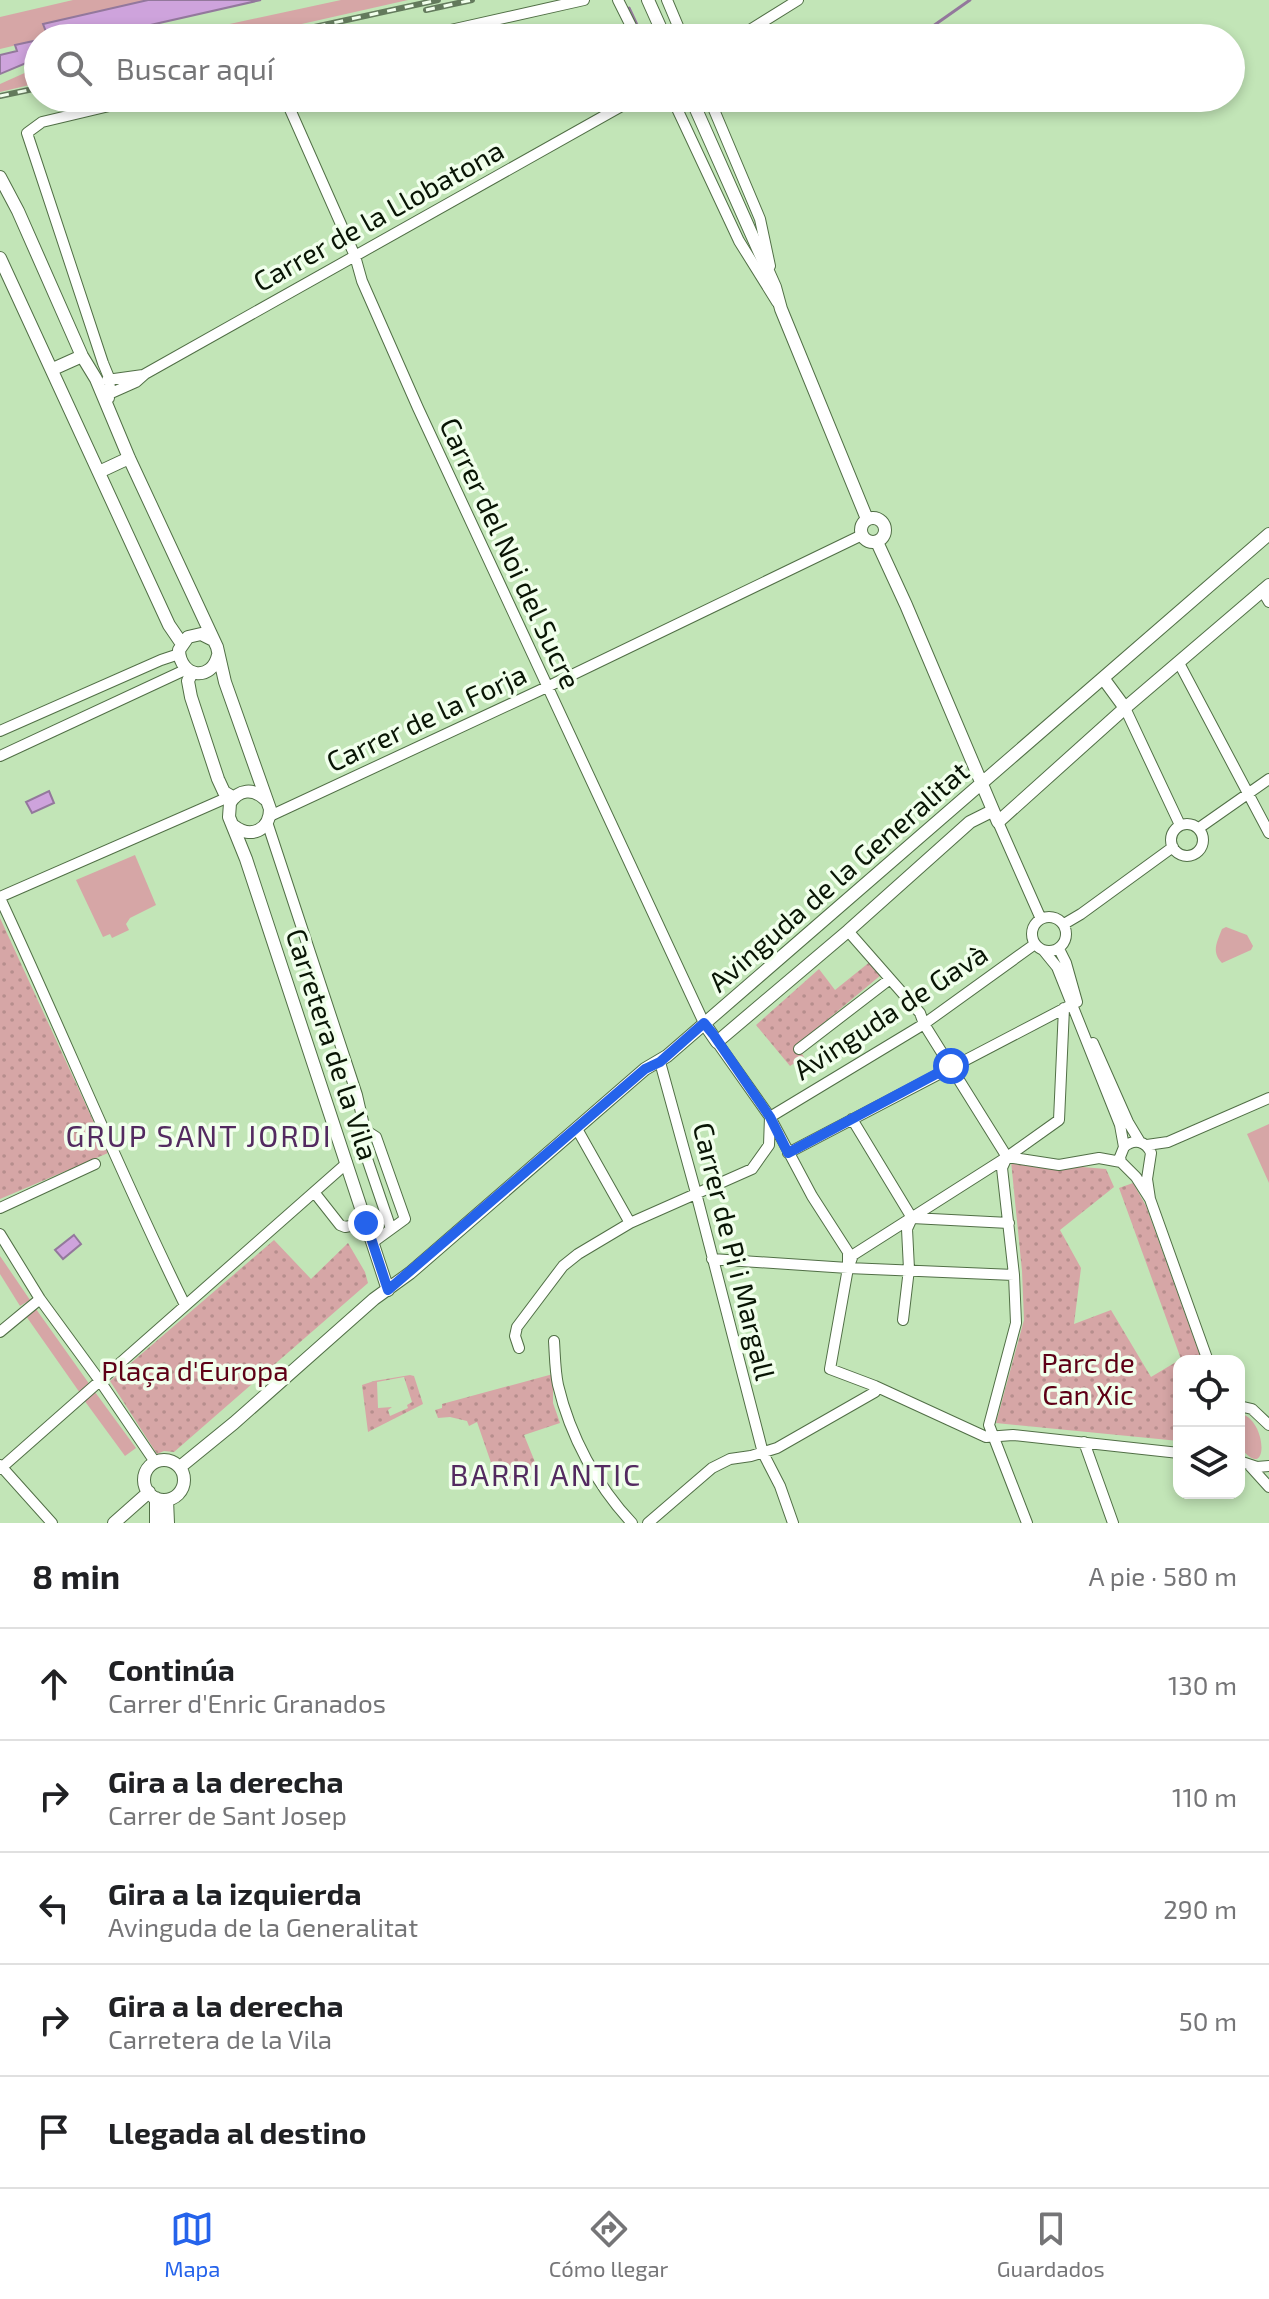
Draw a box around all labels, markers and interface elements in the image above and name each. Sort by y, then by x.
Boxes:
search box [24,24,1245,112]
icon: search [52,46,96,90]
text: Buscar aquí [116,50,274,86]
street label: Carrer de la Llobatona [247,132,509,298]
street label: Carrer del Noi del Sucre [433,412,589,694]
street label: Carrer de la Forja [321,656,531,778]
street label: Avinguda de la Generalitat [701,754,975,998]
street label: Carretera de la Vila [280,924,386,1164]
street label: Avinguda de Gavà [787,936,993,1086]
route start [933,1048,969,1084]
district label: GRUP SANT JORDI [65,1117,333,1153]
street label: Carrer de Pi i Margall [687,1119,784,1384]
route end [348,1205,384,1241]
park label: Parc de Can Xic [1041,1345,1135,1411]
park label: Plaça d'Europa [101,1353,289,1388]
map controls [1173,1355,1245,1499]
button: locate [1173,1355,1245,1427]
button: layers [1173,1427,1245,1499]
district label: BARRI ANTIC [450,1456,642,1492]
text: 8 min [32,1555,120,1596]
text: A pie · 580 m [1088,1560,1237,1591]
text: Continúa [108,1651,235,1687]
icon: ahead [32,1662,76,1706]
text: 130 m [1168,1669,1237,1700]
text: Carrer d'Enric Granados [108,1687,386,1718]
text: Gira a la derecha [108,1763,344,1799]
icon: right [32,1774,76,1818]
text: 110 m [1172,1781,1237,1812]
text: Carrer de Sant Josep [108,1799,347,1830]
text: Gira a la izquierda [108,1875,362,1911]
icon: left [32,1886,76,1930]
text: 290 m [1163,1893,1237,1924]
text: Avinguda de la Generalitat [108,1911,418,1942]
text: Gira a la derecha [108,1987,344,2023]
icon: right [32,1998,76,2042]
text: 50 m [1179,2005,1237,2036]
text: Carretera de la Vila [108,2023,332,2054]
icon: arrive [32,2110,76,2154]
text: Llegada al destino [108,2114,367,2150]
tab: Mapa [164,2207,220,2281]
tab: Cómo llegar [549,2207,668,2281]
tab: Guardados [997,2207,1105,2281]

